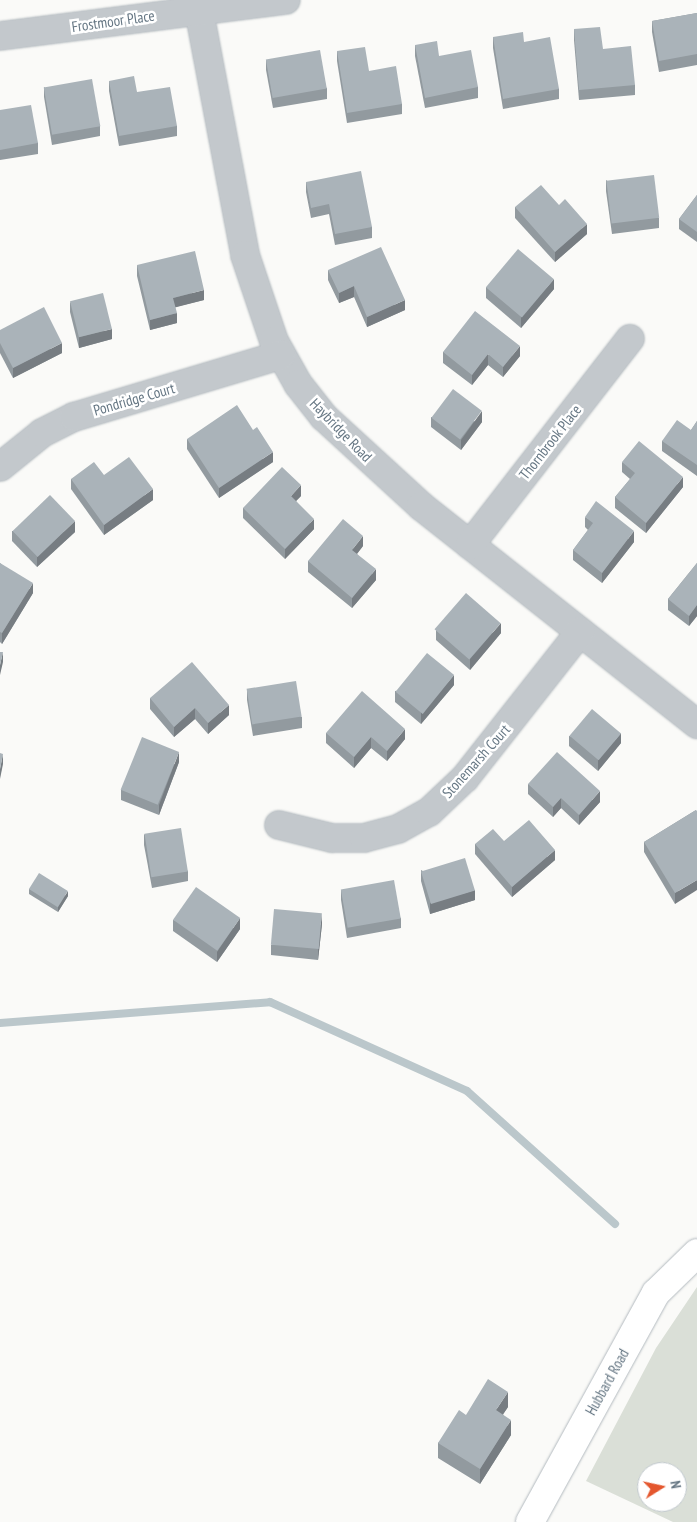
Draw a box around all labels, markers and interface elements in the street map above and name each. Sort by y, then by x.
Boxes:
street label: Frostmoor Place [70,6,156,36]
street label: Pondridge Court [91,379,177,419]
street label: Haybridge Road [306,394,376,466]
street label: Thornbrook Place [515,401,585,483]
street label: Stonemarsh Court [438,721,514,801]
street label: Hubbard Road [581,1346,633,1418]
north arrow [637,1462,687,1512]
text: N [666,1479,685,1490]

